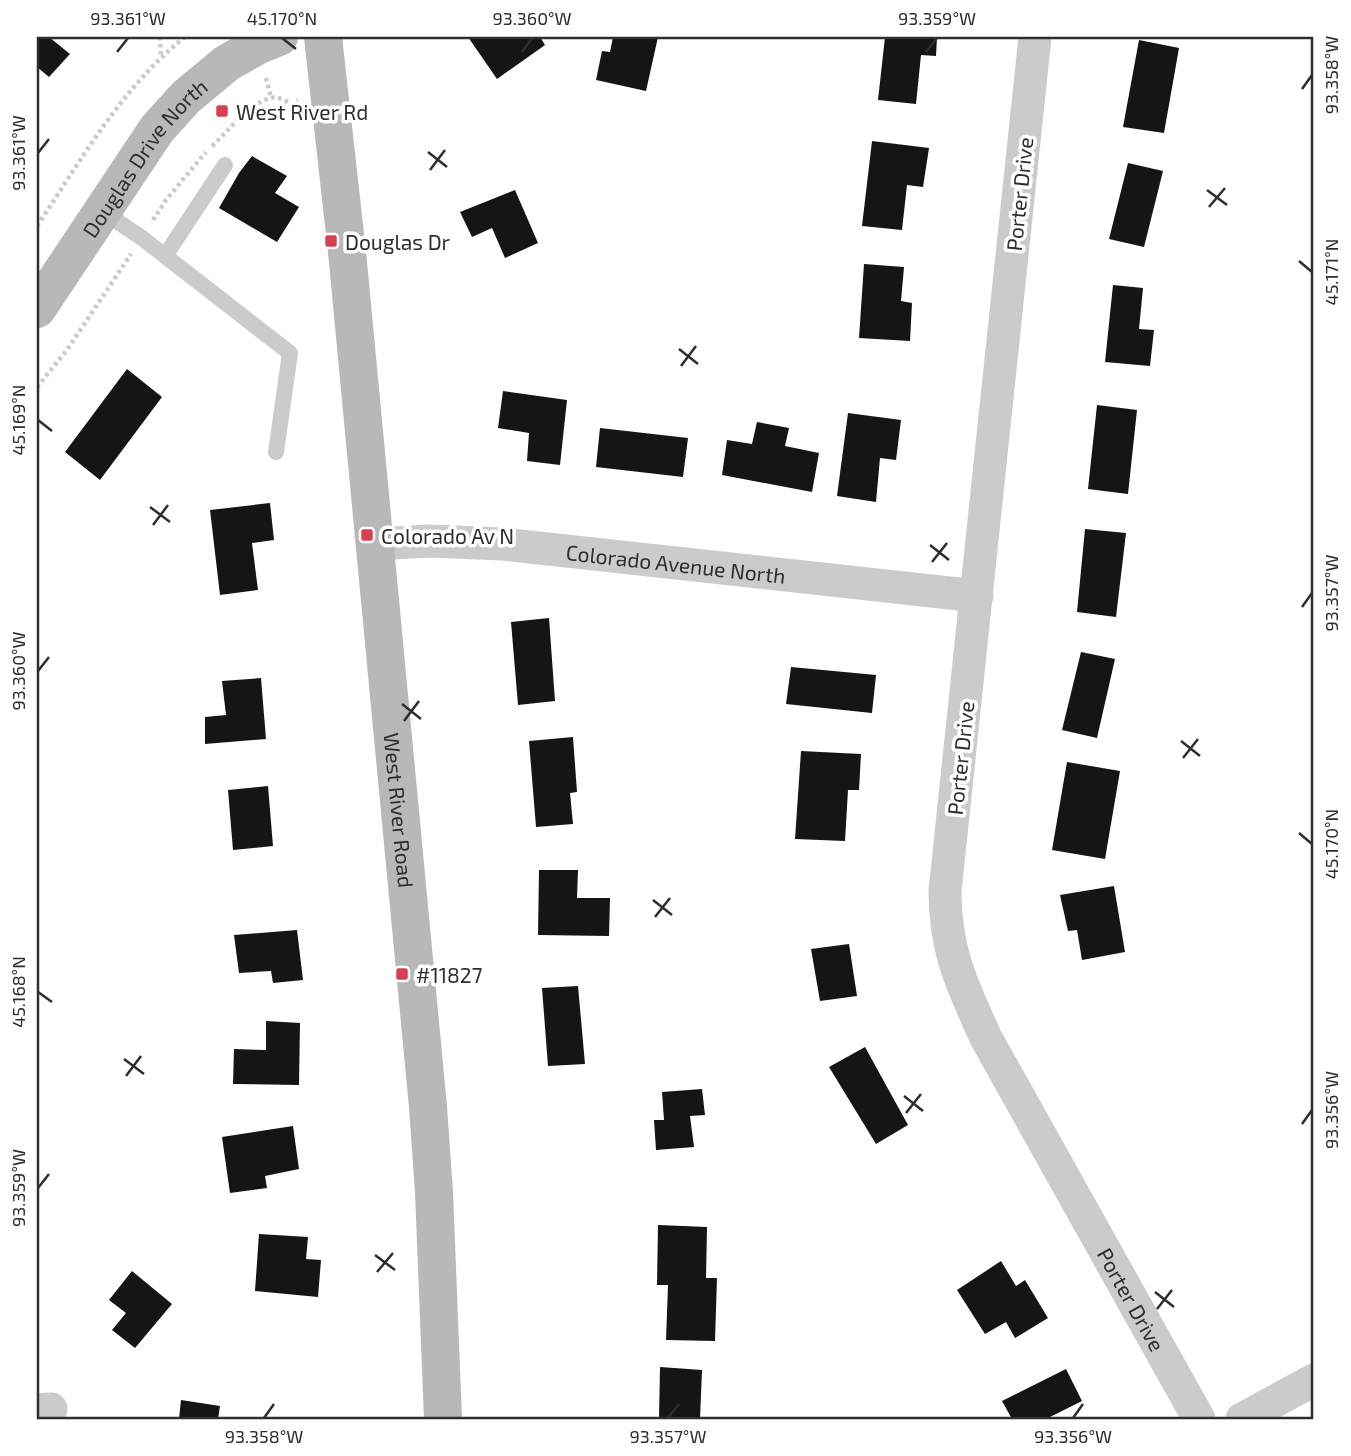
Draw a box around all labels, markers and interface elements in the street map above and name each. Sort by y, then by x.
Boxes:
text: 93.361°W [90,7,166,29]
text: 45.170°N [247,7,317,29]
text: 93.360°W [492,7,572,29]
text: 93.359°W [898,7,976,29]
text: 93.358°W [1320,36,1342,114]
street label: Douglas Drive North [76,73,212,241]
place label: West River Rd [236,99,368,124]
marker: West River Rd [214,103,230,119]
text: 93.361°W [7,115,29,191]
street label: Porter Drive [1001,136,1037,252]
place label: Douglas Dr [345,229,451,254]
marker: Douglas Dr [323,233,339,249]
text: 45.171°N [1320,239,1342,305]
text: 45.169°N [7,384,29,456]
place label: Colorado Av N [381,523,514,548]
marker: Colorado Av N [359,527,375,543]
street label: Colorado Avenue North [565,538,787,587]
text: 93.357°W [1320,555,1342,631]
text: 93.360°W [7,631,29,711]
street label: Porter Drive [942,700,978,816]
street label: West River Road [380,731,420,889]
text: 45.170°N [1320,809,1342,879]
text: 45.168°N [7,956,29,1028]
place label: #11827 [416,962,483,987]
marker: #11827 [394,966,410,982]
text: 93.356°W [1320,1071,1342,1149]
text: 93.359°W [7,1149,29,1227]
street label: Porter Drive [1093,1243,1171,1355]
text: 93.358°W [225,1425,303,1447]
text: 93.357°W [630,1425,706,1447]
text: 93.356°W [1034,1425,1112,1447]

